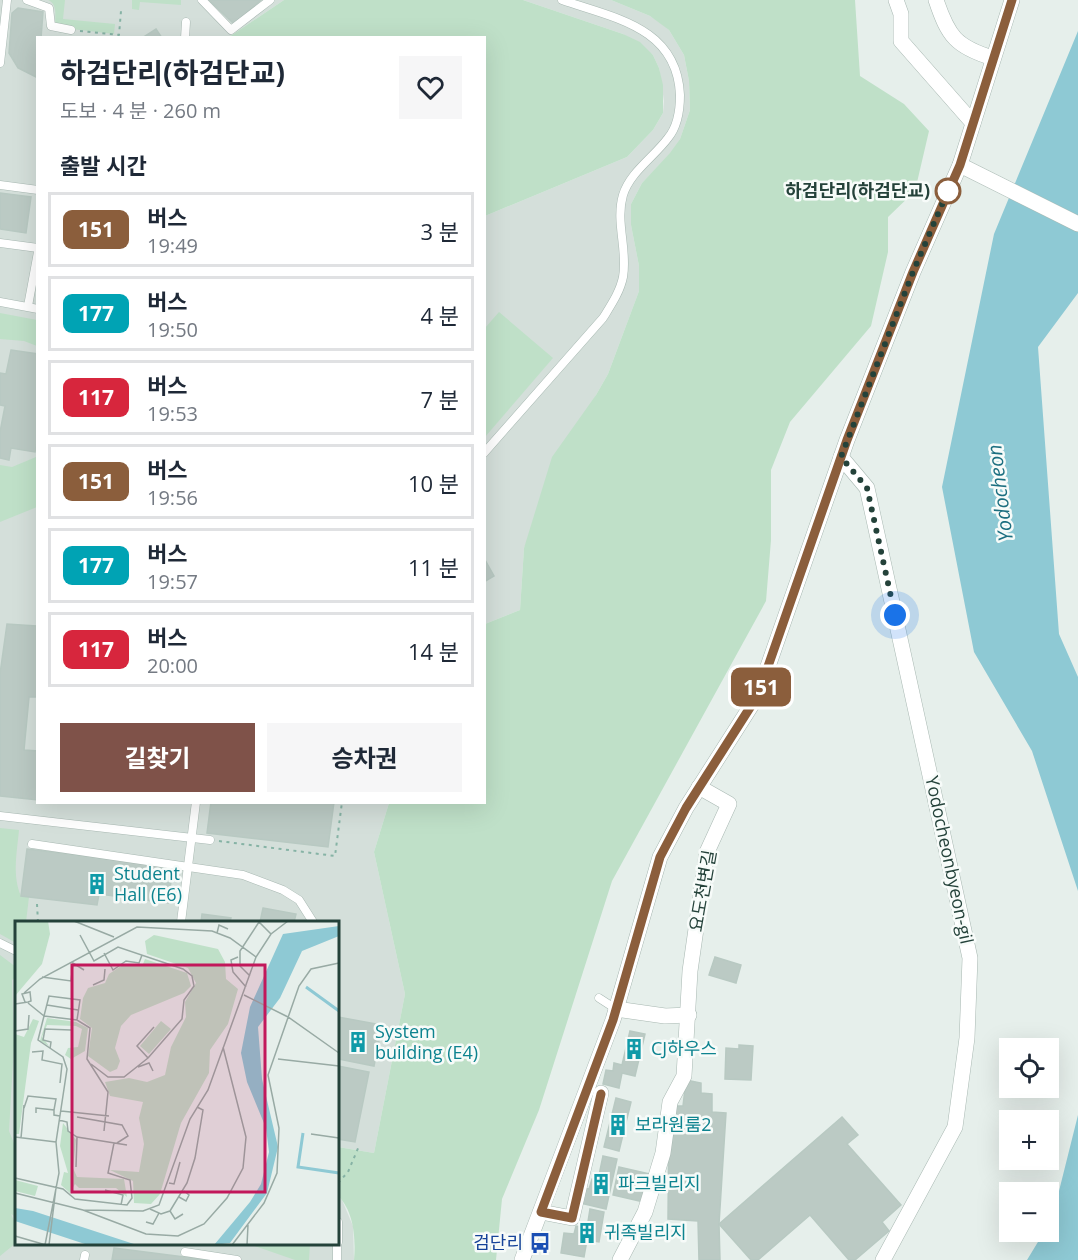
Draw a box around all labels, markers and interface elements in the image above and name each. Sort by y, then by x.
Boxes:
text: 하검단리(하검단교) [60,53,285,91]
button: heart [399,56,462,119]
text: 도보 · 4 분 · 260 m [60,97,221,124]
text: 출발 시간 [60,150,147,180]
place label: 하검단리(하검단교) [785,178,930,202]
marker: 하검단리(하검단교) [935,178,961,204]
text: 버스 [147,202,187,232]
text: 151 [78,215,114,243]
text: 3 분 [420,216,459,246]
text: 19:49 [147,232,198,259]
text: 버스 [147,286,187,316]
text: 177 [78,299,114,327]
text: 4 분 [420,300,459,330]
text: 19:50 [147,316,198,343]
text: 버스 [147,370,187,400]
text: 117 [78,383,114,411]
text: 7 분 [420,384,459,414]
text: 19:53 [147,400,198,427]
water label: Yodocheon [980,443,1019,543]
text: 버스 [147,454,187,484]
text: 151 [78,467,114,495]
text: 10 분 [408,468,459,498]
text: 19:56 [147,484,198,511]
text: 버스 [147,538,187,568]
text: 177 [78,551,114,579]
text: 11 분 [408,552,459,582]
text: 19:57 [147,568,198,595]
your location [880,600,910,630]
text: 버스 [147,622,187,652]
text: 117 [78,635,114,663]
text: 14 분 [408,636,459,666]
text: 20:00 [147,652,198,679]
line badge: 151 [726,668,795,706]
text: 151 [743,673,779,701]
button: 길찾기 [60,723,255,792]
button: 승차권 [267,723,462,792]
street label: Yodocheonbyeon-gil [920,774,979,946]
street label: 요도천변길 [683,848,721,934]
place label: Student Hall (E6) [114,861,182,906]
building icon: Student Hall (E6) [85,872,109,896]
inset map [15,921,339,1245]
place label: System building (E4) [375,1019,478,1064]
building icon: System building (E4) [346,1030,370,1054]
place label: CJ하우스 [651,1036,717,1060]
building icon: CJ하우스 [622,1037,646,1061]
map controls [999,1038,1059,1242]
button: locate [999,1038,1059,1098]
button: + [999,1110,1059,1170]
place label: 보라원룸2 [635,1112,712,1136]
building icon: 보라원룸2 [606,1113,630,1137]
place label: 파크빌리지 [618,1171,701,1195]
building icon: 파크빌리지 [589,1172,613,1196]
button: − [999,1182,1059,1242]
place label: 귀족빌리지 [604,1220,687,1244]
building icon: 귀족빌리지 [575,1221,599,1245]
place label: 검단리 [473,1230,523,1254]
bus stop icon: 검단리 [528,1231,552,1255]

